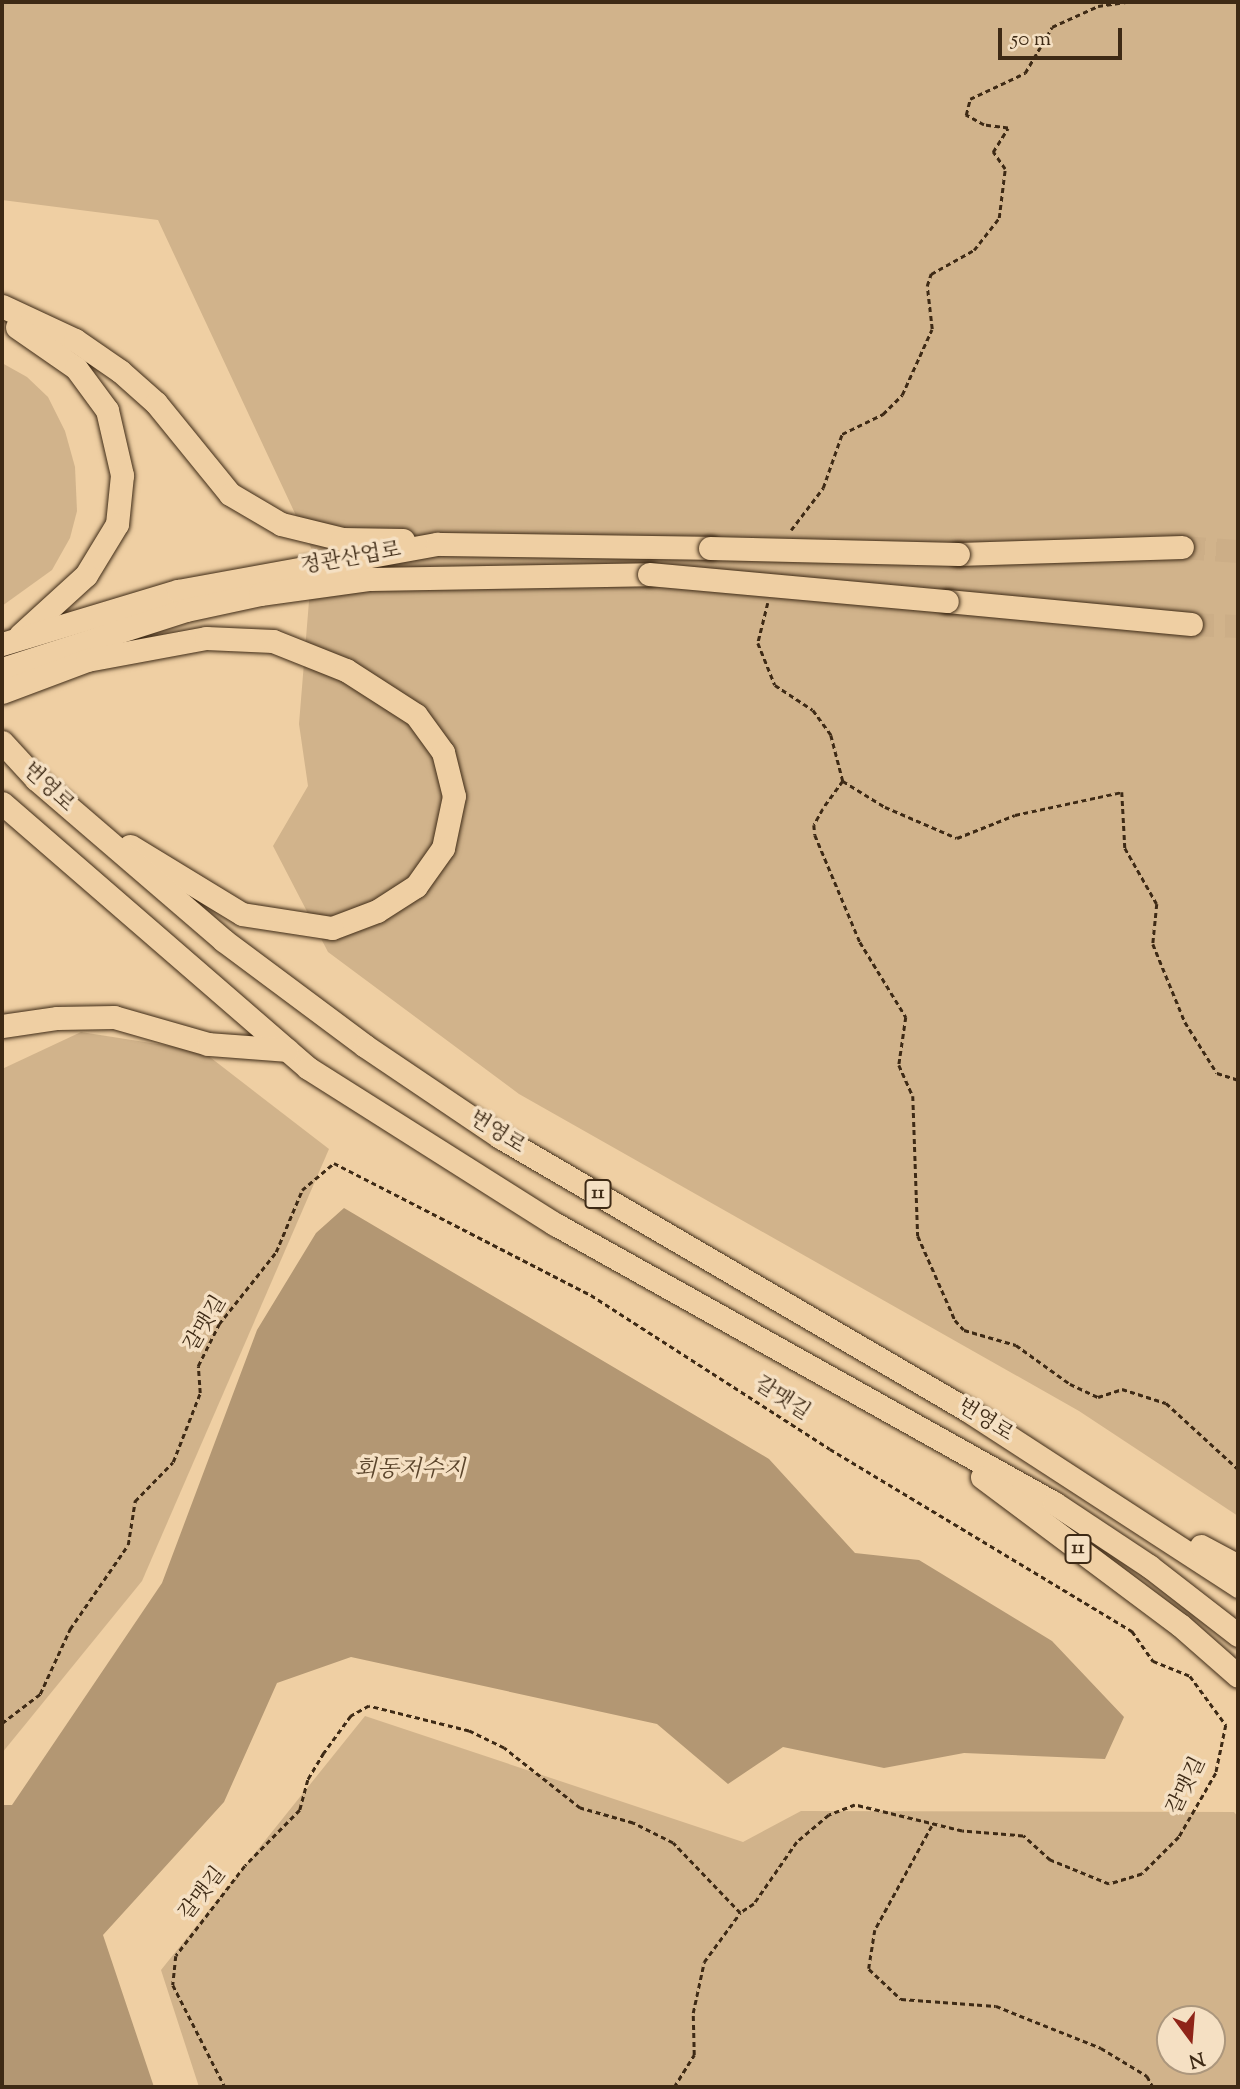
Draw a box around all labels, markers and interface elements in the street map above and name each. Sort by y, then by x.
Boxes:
scale bar [1002,14,1126,58]
text: 50 m [1011,25,1051,55]
street label: 정관산업로 [299,538,403,580]
street label: 번영로 [17,758,79,818]
street label: 번영로 [465,1106,529,1160]
road number: 11 [584,1178,612,1210]
street label: 갈맷길 [180,1291,232,1357]
street label: 갈맷길 [750,1372,814,1426]
street label: 번영로 [953,1394,1017,1448]
water label: 회동저수지 [354,1457,466,1485]
road number: 11 [1064,1534,1092,1564]
street label: 갈맷길 [1162,1753,1212,1819]
street label: 갈맷길 [174,1862,232,1926]
north arrow [1156,2005,1226,2075]
text: N [1185,2044,1207,2074]

